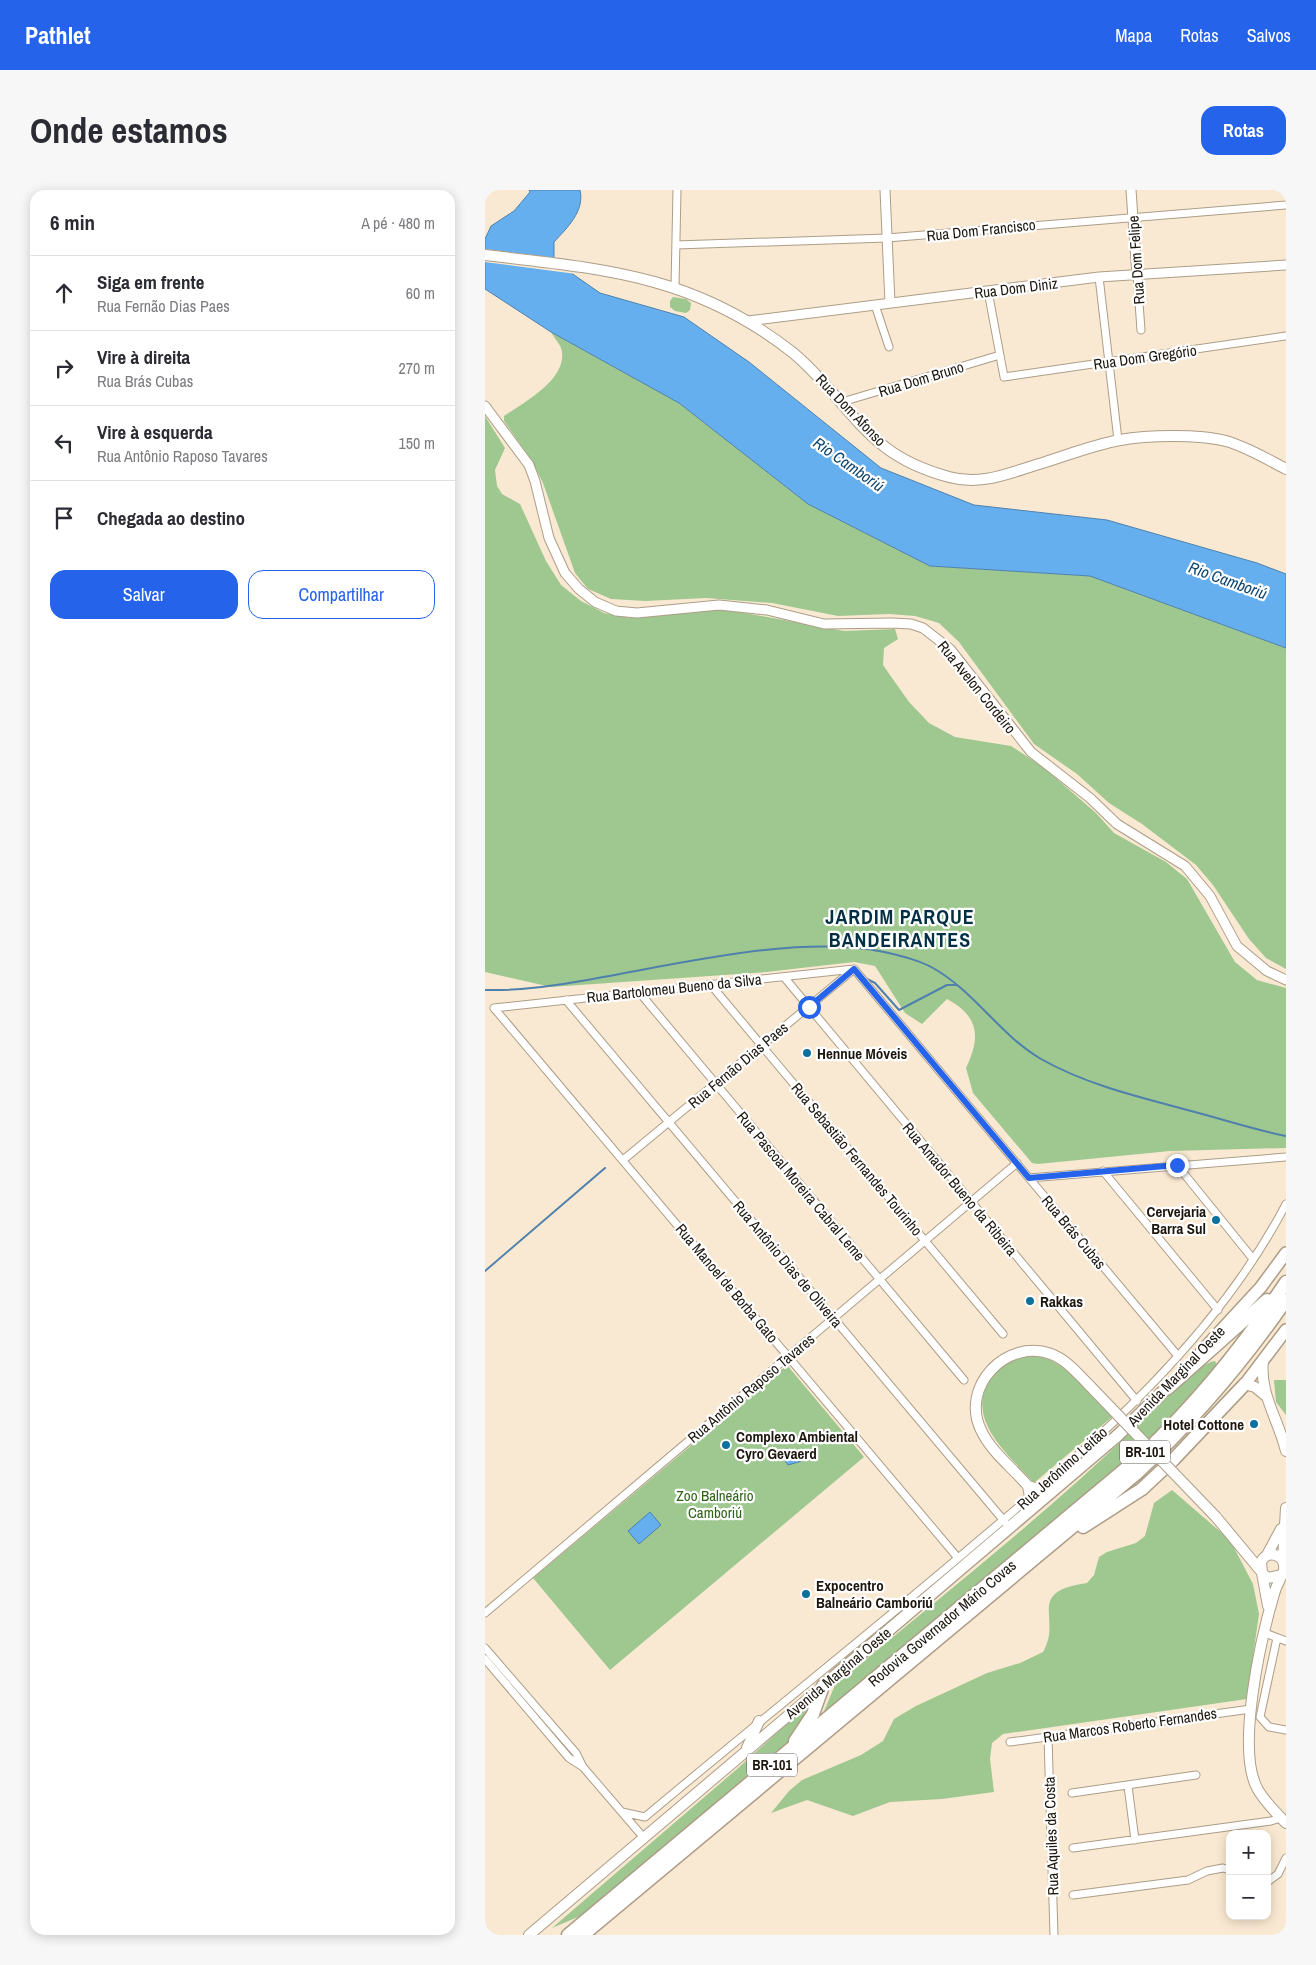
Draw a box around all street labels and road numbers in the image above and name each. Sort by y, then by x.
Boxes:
street label: Rua Dom Francisco [926,214,1037,246]
street label: Rua Dom Felipe [1122,215,1150,305]
street label: Rua Dom Diniz [973,272,1059,304]
street label: Rua Dom Gregório [1092,339,1198,375]
street label: Rua Dom Bruno [876,356,966,402]
street label: Rua Dom Afonso [811,369,891,451]
street label: Rua Avelon Cordeiro [933,636,1021,738]
street label: Rua Bartolomeu Bueno da Silva [586,968,763,1008]
street label: Rua Fernão Dias Paes [684,1017,792,1113]
street label: Rua Sebastião Fernandes Tourinho [787,1078,928,1240]
street label: Rua Pascoal Moreira Cabral Leme [732,1107,870,1265]
street label: Rua Amador Bueno da Ribeira [898,1118,1022,1260]
street label: Rua Brás Cubas [1037,1191,1111,1273]
street label: Rua Antônio Dias de Oliveira [729,1196,848,1332]
street label: Rua Manoel de Borba Gato [671,1219,783,1347]
street label: Avenida Marginal Oeste [1122,1321,1230,1432]
street label: Rua Antônio Raposo Tavares [683,1329,819,1447]
street label: Rua Jerônimo Leitão [1012,1422,1112,1514]
road number: BR-101 [1120,1440,1170,1464]
street label: Rodovia Governador Mário Covas [863,1555,1021,1691]
street label: Avenida Marginal Oeste [780,1622,896,1724]
street label: Rua Marcos Roberto Fernandes [1042,1702,1218,1748]
road number: BR-101 [747,1754,797,1776]
street label: Rua Aquiles da Costa [1038,1776,1064,1896]

